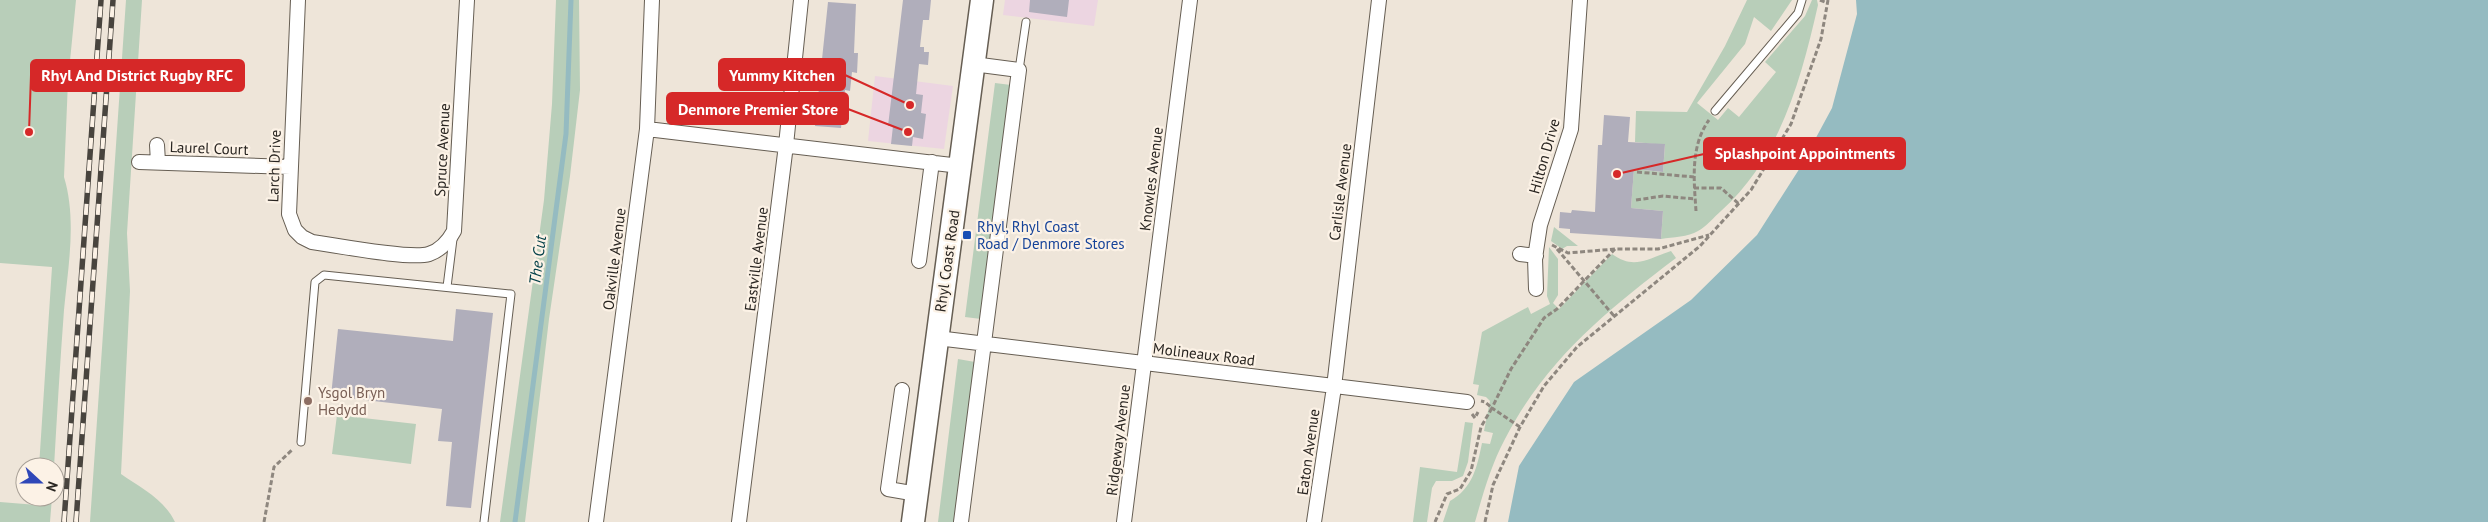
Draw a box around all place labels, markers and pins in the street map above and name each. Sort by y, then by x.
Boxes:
callout: Yummy Kitchen [719,59,845,90]
callout: Rhyl And District Rugby RFC [31,60,244,91]
callout: Denmore Premier Store [667,93,848,124]
callout: Splashpoint Appointments [1704,138,1905,169]
place label: Rhyl, Rhyl Coast Road / Denmore Stores [977,217,1125,253]
marker: Rhyl, Rhyl Coast Road / Denmore Stores [961,229,973,241]
place label: Ysgol Bryn Hedydd [318,383,385,419]
marker: Ysgol Bryn Hedydd [302,395,314,407]

